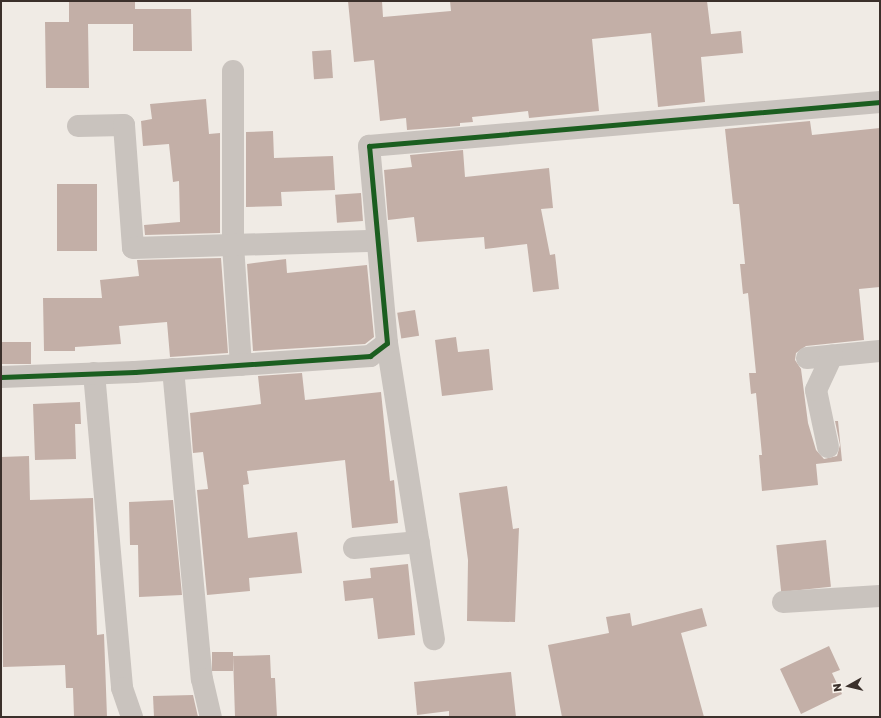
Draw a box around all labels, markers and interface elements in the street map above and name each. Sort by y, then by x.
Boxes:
north arrow [829,666,869,706]
text: N [830,683,844,693]

